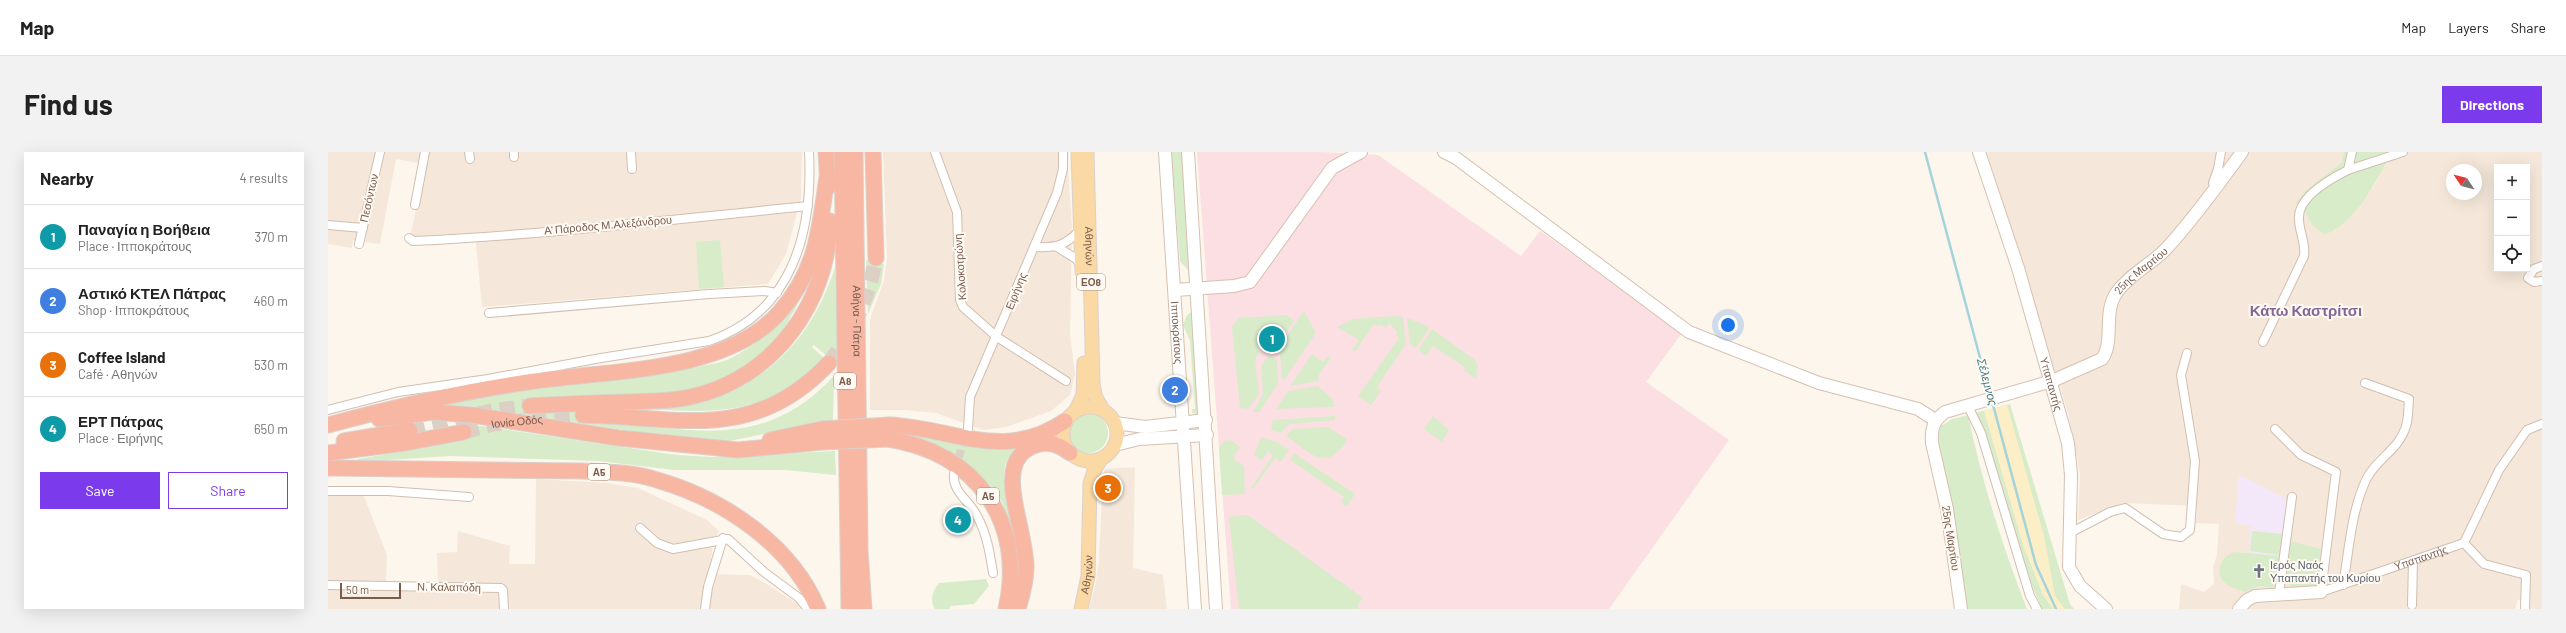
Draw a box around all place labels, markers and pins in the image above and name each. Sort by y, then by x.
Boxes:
pin: 1 [1259,324,1285,354]
pin: 2 [1162,375,1188,405]
pin: 3 [1095,473,1121,503]
pin: 4 [945,505,971,535]
place label: Ιερός Ναός Υπαπαντής του Κυρίου [2270,558,2380,584]
church icon: Ιερός Ναός Υπαπαντής του Κυρίου [2251,563,2267,579]

